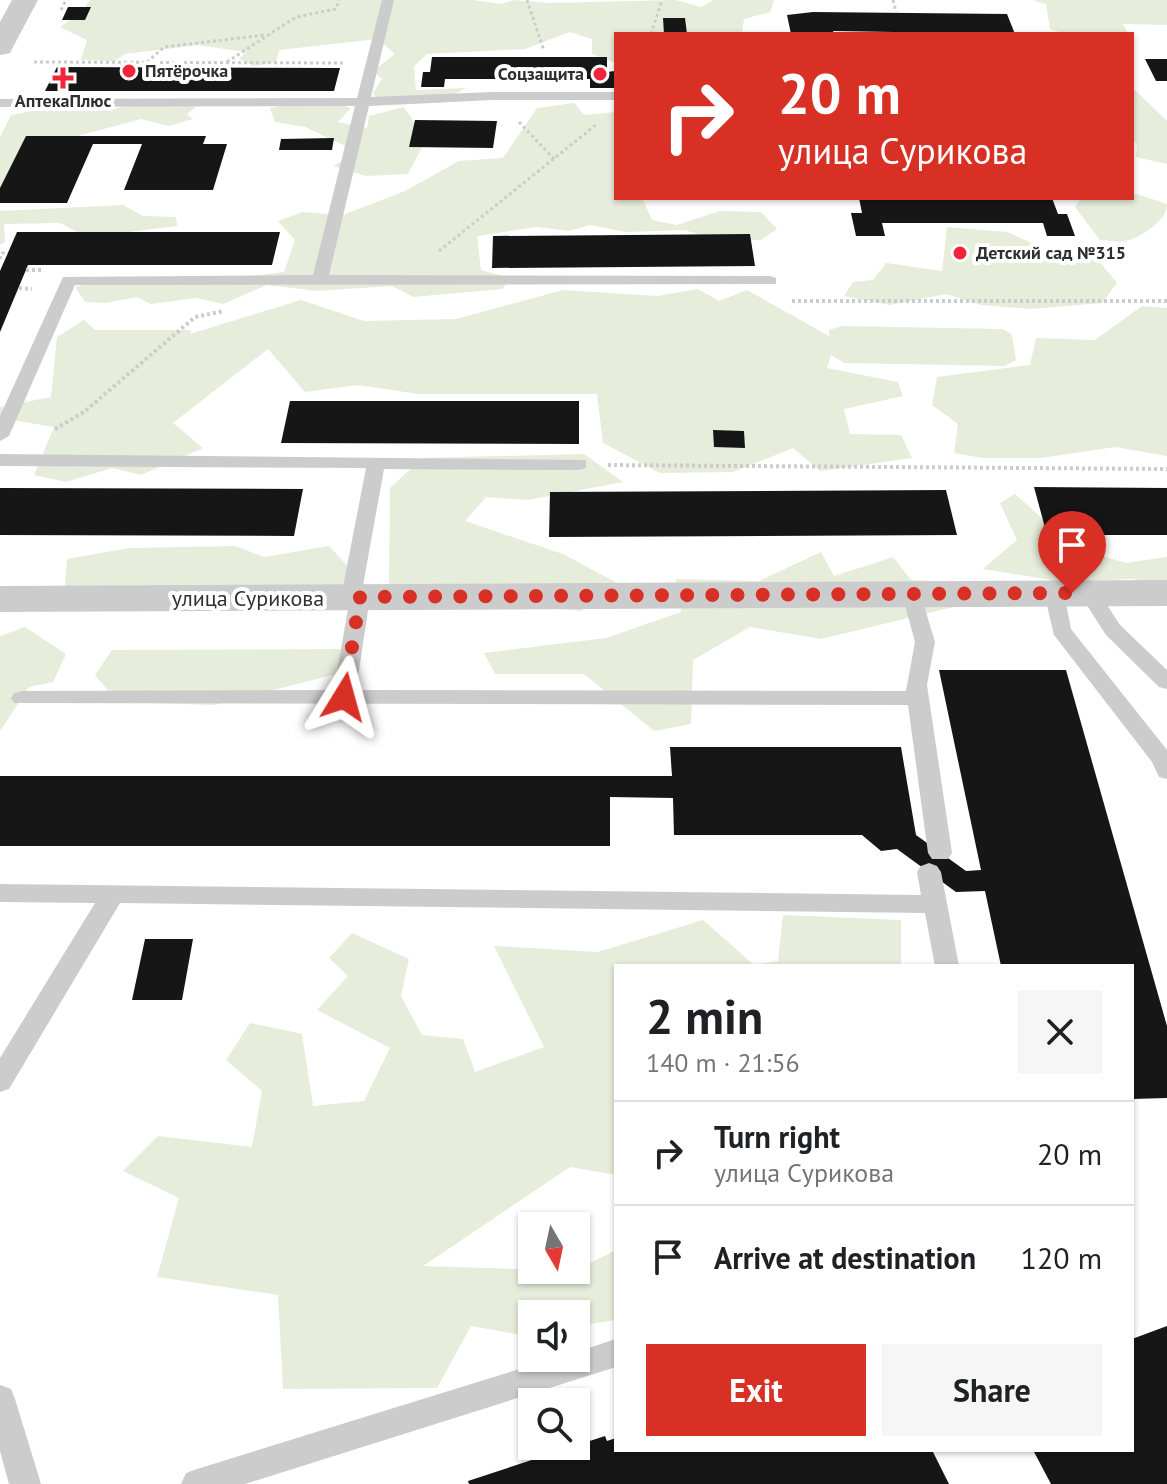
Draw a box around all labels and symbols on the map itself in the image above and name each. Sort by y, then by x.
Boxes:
place label: Пятёрочка [145,59,228,82]
marker: Пятёрочка [120,62,138,80]
place label: Соцзащита [498,62,584,85]
marker: Соцзащита [591,65,609,83]
marker: АптекаПлюс [54,69,72,87]
place label: АптекаПлюс [15,89,111,112]
place label: Детский сад №315 [976,241,1126,264]
marker: Детский сад №315 [951,244,969,262]
pin [1038,511,1106,593]
street label: улица Сурикова [172,584,324,612]
position arrow [302,655,386,739]
north arrow [518,1212,590,1284]

